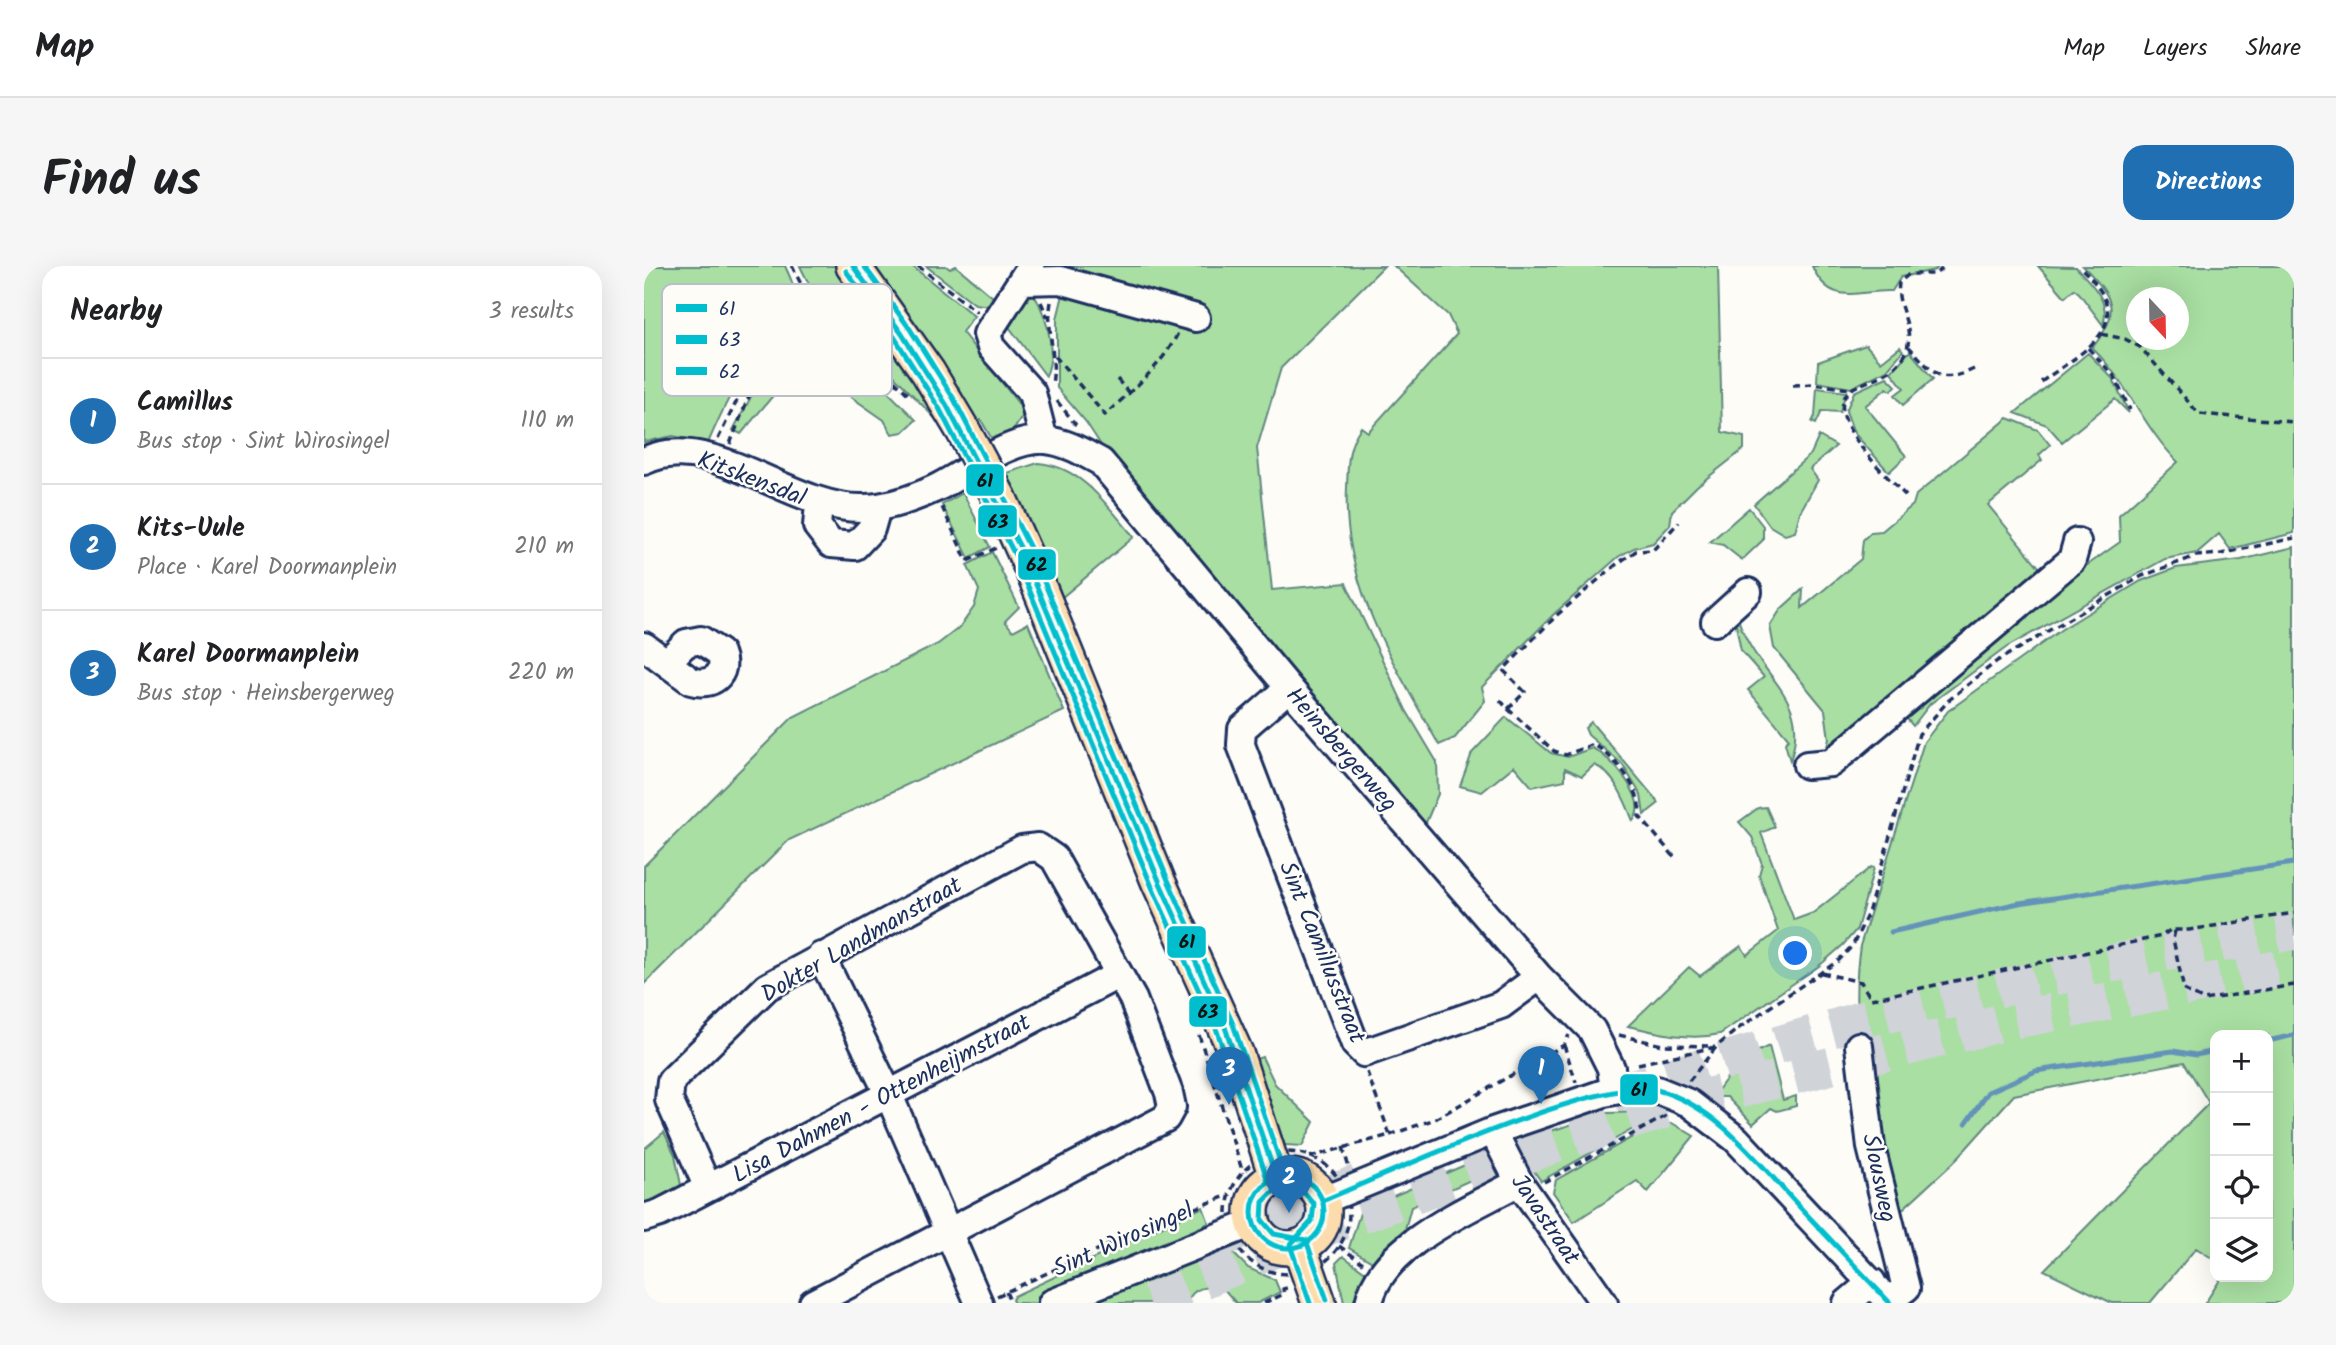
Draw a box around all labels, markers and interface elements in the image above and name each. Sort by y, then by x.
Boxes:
text: Map [35,22,95,75]
text: Map [2063,29,2105,68]
text: Layers [2143,29,2207,68]
text: Share [2245,29,2301,68]
text: Find us [42,143,200,221]
button: Directions [2123,145,2294,220]
legend [662,284,892,396]
north arrow [2126,287,2189,350]
text: Nearby [70,288,162,336]
text: 3 results [488,294,574,330]
text: 61 [719,295,736,325]
text: 63 [719,326,741,356]
text: 62 [719,358,741,388]
text: Camillus [137,382,233,424]
text: 1 [90,403,96,439]
text: 110 m [521,403,574,439]
text: Bus stop · Sint Wirosingel [137,424,390,460]
street label: Kitskensdal [691,441,812,518]
line badge: 61 [965,463,1005,497]
text: 61 [977,467,993,497]
line badge: 63 [977,504,1018,538]
text: Kits-Uule [137,508,245,550]
text: 63 [988,508,1008,538]
text: 2 [86,529,100,565]
text: 210 m [514,529,574,565]
line badge: 62 [1017,548,1057,581]
text: Place · Karel Doormanplein [137,550,397,586]
text: 62 [1026,551,1048,581]
text: Karel Doormanplein [137,634,359,676]
text: 3 [87,655,99,691]
text: 220 m [508,655,574,691]
text: Bus stop · Heinsbergerweg [137,676,395,712]
street label: Heinsbergerweg [1275,679,1407,821]
street label: Sint Camillusstraat [1267,856,1376,1050]
street label: Dokter Landmanstraat [754,866,970,1014]
line badge: 61 [1166,925,1207,959]
text: 61 [1179,928,1195,958]
your location [1778,936,1812,970]
line badge: 63 [1188,995,1228,1028]
text: 63 [1198,998,1218,1028]
street label: Lisa Dahmen - Ottenheijmstraat [725,1004,1039,1195]
map controls [2210,1030,2273,1282]
button: + [2210,1030,2273,1093]
pin: 1 [1518,1046,1564,1104]
pin: 3 [1206,1047,1252,1105]
line badge: 61 [1619,1073,1659,1106]
text: 61 [1631,1076,1647,1106]
button: − [2210,1093,2273,1156]
street label: Slousweg [1850,1130,1907,1226]
pin: 2 [1266,1155,1312,1213]
button: locate [2210,1156,2273,1219]
street label: Javastraat [1500,1166,1590,1274]
street label: Sint Wirosingel [1047,1192,1200,1289]
button: layers [2210,1219,2273,1282]

